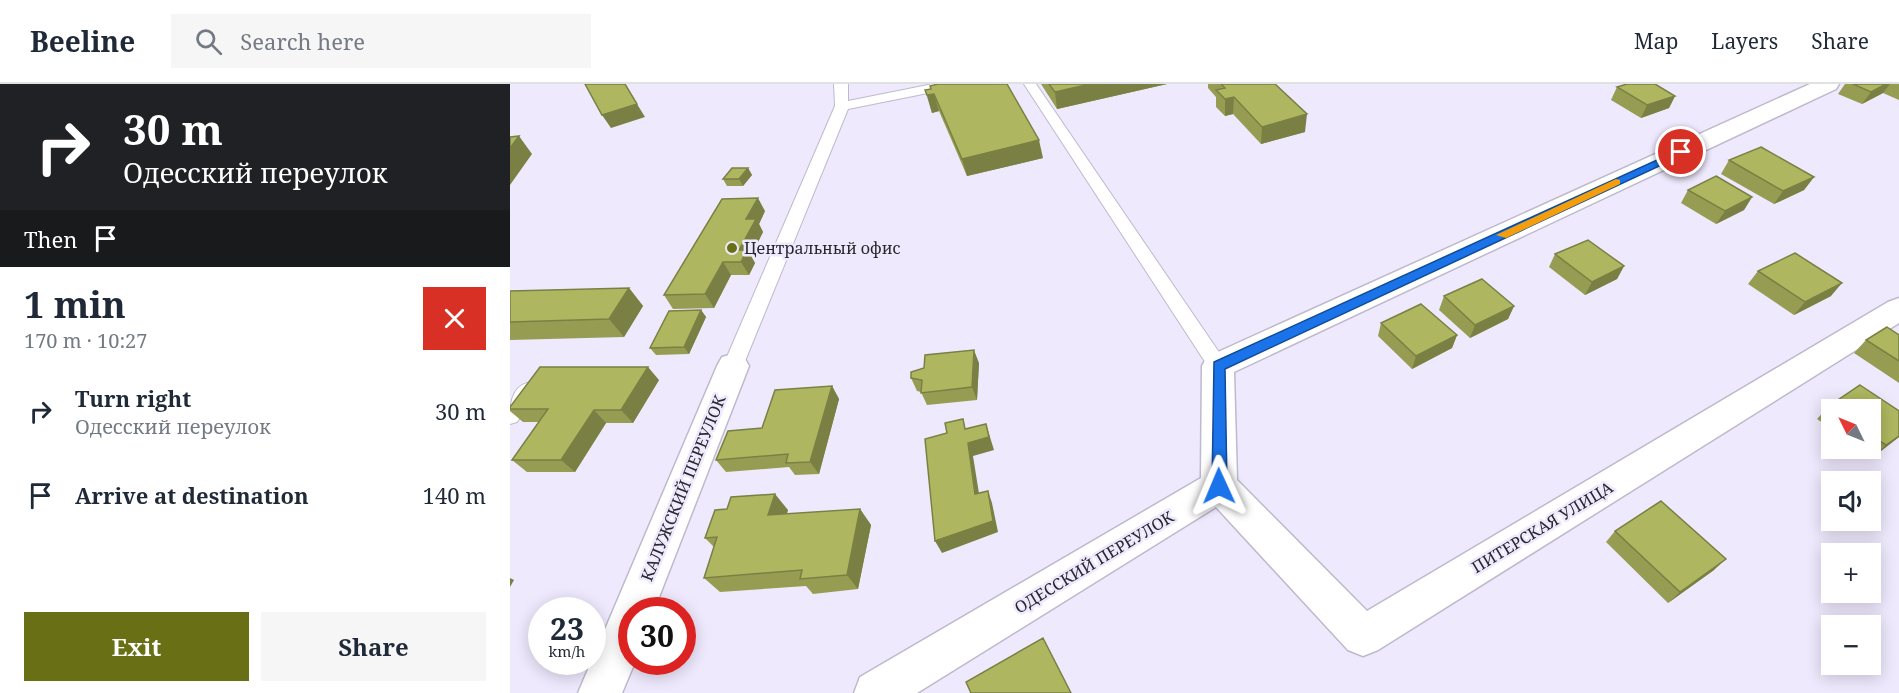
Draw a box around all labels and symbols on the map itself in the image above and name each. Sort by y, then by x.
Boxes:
pin [1655,126,1706,177]
place label: Центральный офис [744,237,900,259]
marker: Центральный офис [725,241,739,255]
street label: КАЛУЖСКИЙ ПЕРЕУЛОК [636,391,731,584]
north arrow [1821,399,1881,459]
position arrow [1187,454,1251,518]
street label: ПИТЕРСКАЯ УЛИЦА [1467,476,1617,578]
street label: ОДЕССКИЙ ПЕРЕУЛОК [1010,505,1178,618]
speed limit sign: 30 [618,597,696,675]

